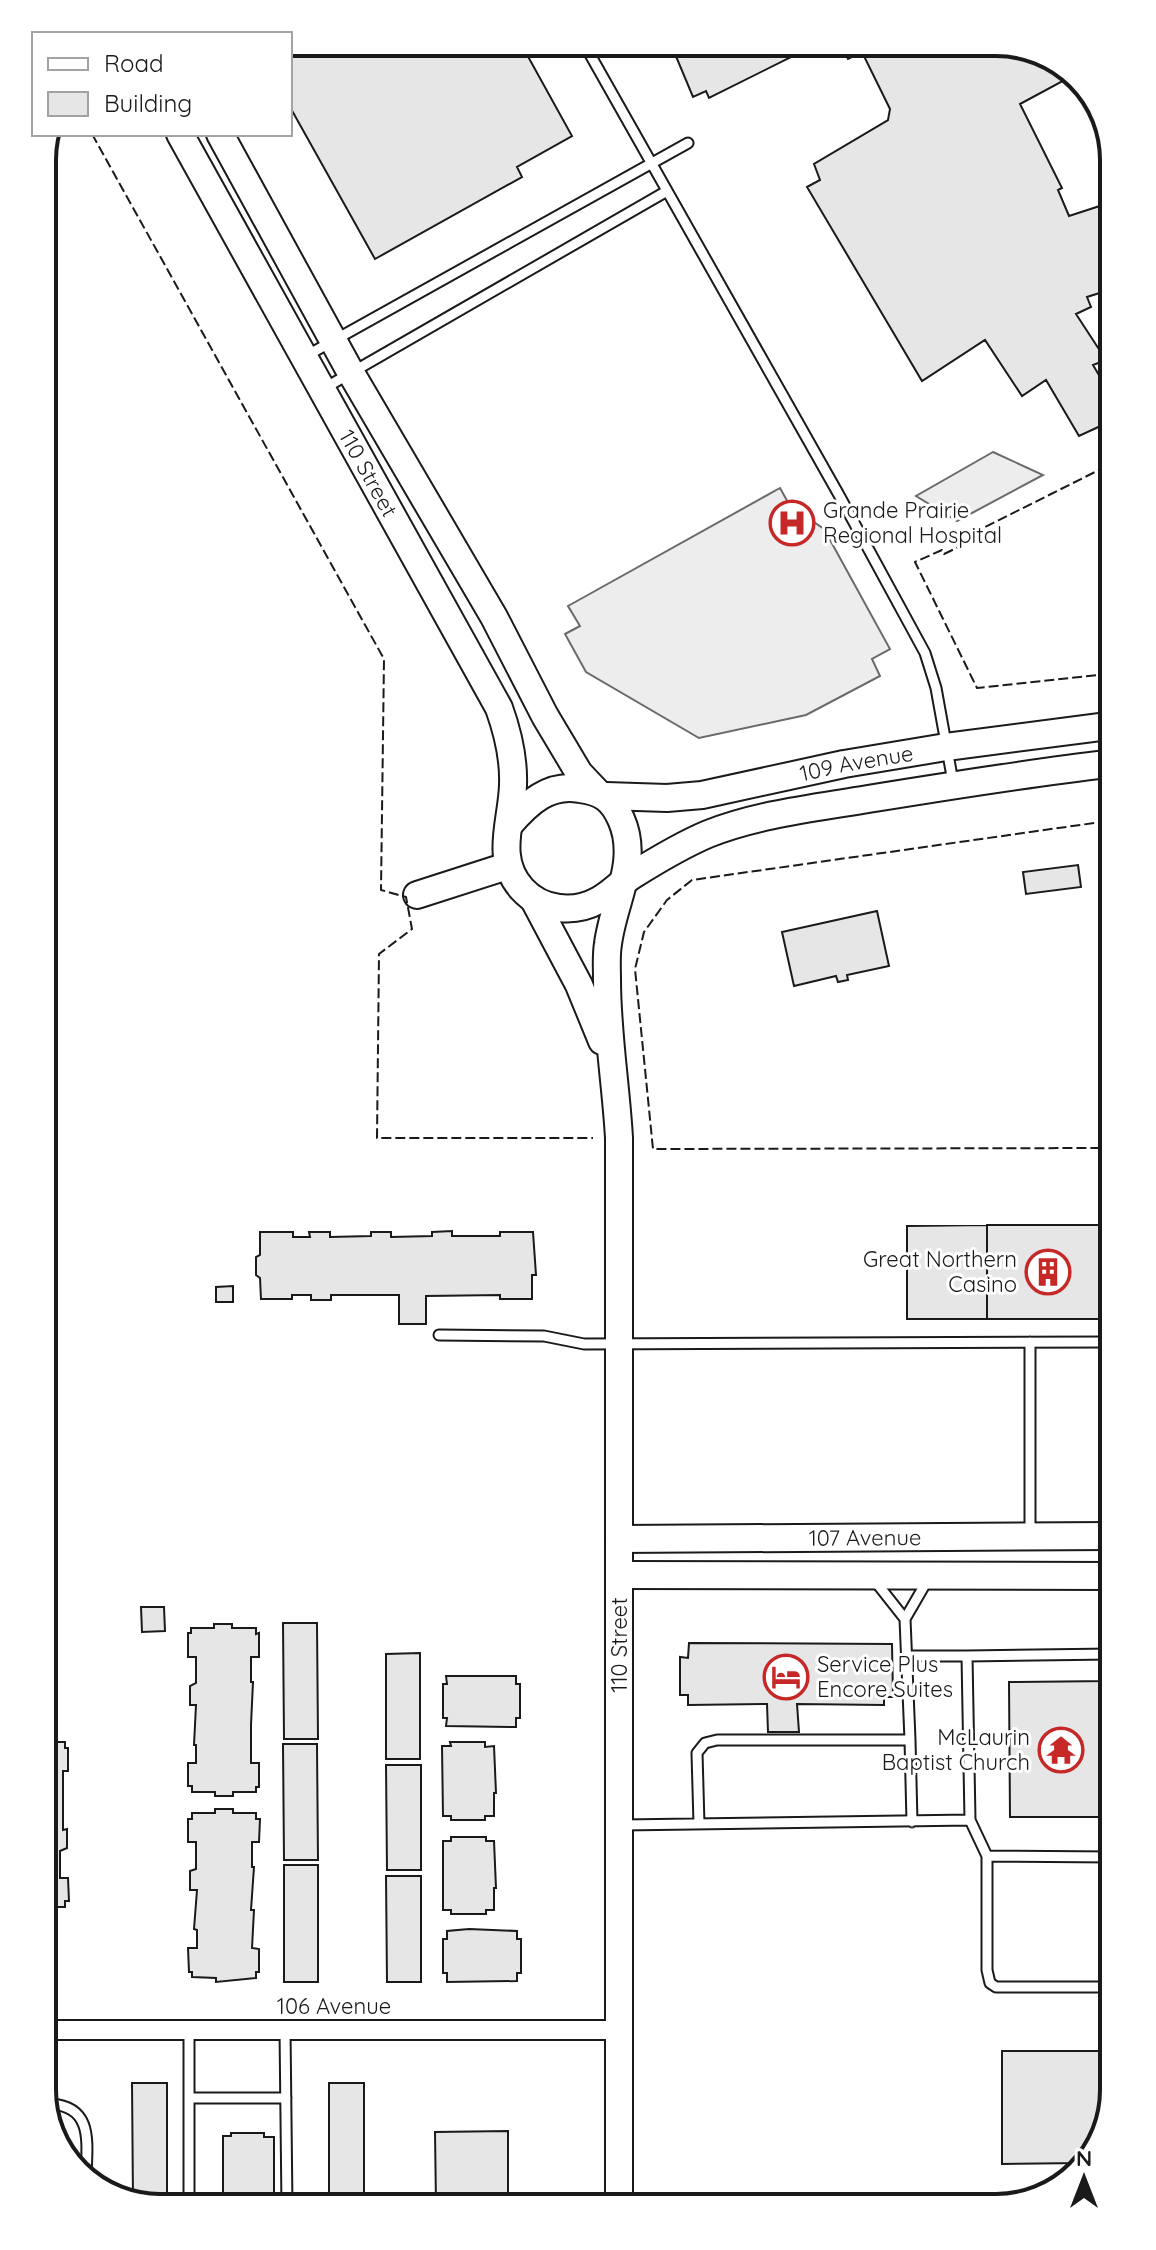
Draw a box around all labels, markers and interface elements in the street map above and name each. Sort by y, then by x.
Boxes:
legend [32,32,292,136]
text: Road [104,48,164,78]
text: Building [104,88,192,118]
street label: 110 Street [333,425,404,522]
place label: Grande Prairie Regional Hospital [823,496,1002,549]
hospital icon: Grande Prairie Regional Hospital [768,499,816,547]
street label: 109 Avenue [797,739,915,787]
place label: Great Northern Casino [863,1245,1017,1298]
building icon: Great Northern Casino [1024,1248,1072,1296]
street label: 107 Avenue [809,1523,921,1552]
street label: 110 Street [605,1597,633,1693]
place label: Service Plus Encore Suites [817,1650,953,1703]
hotel icon: Service Plus Encore Suites [762,1653,810,1701]
place label: McLaurin Baptist Church [882,1723,1030,1776]
temple icon: McLaurin Baptist Church [1037,1726,1085,1774]
street label: 106 Avenue [277,1992,391,2020]
north arrow [1044,2138,1124,2218]
text: N [1076,2144,1092,2172]

